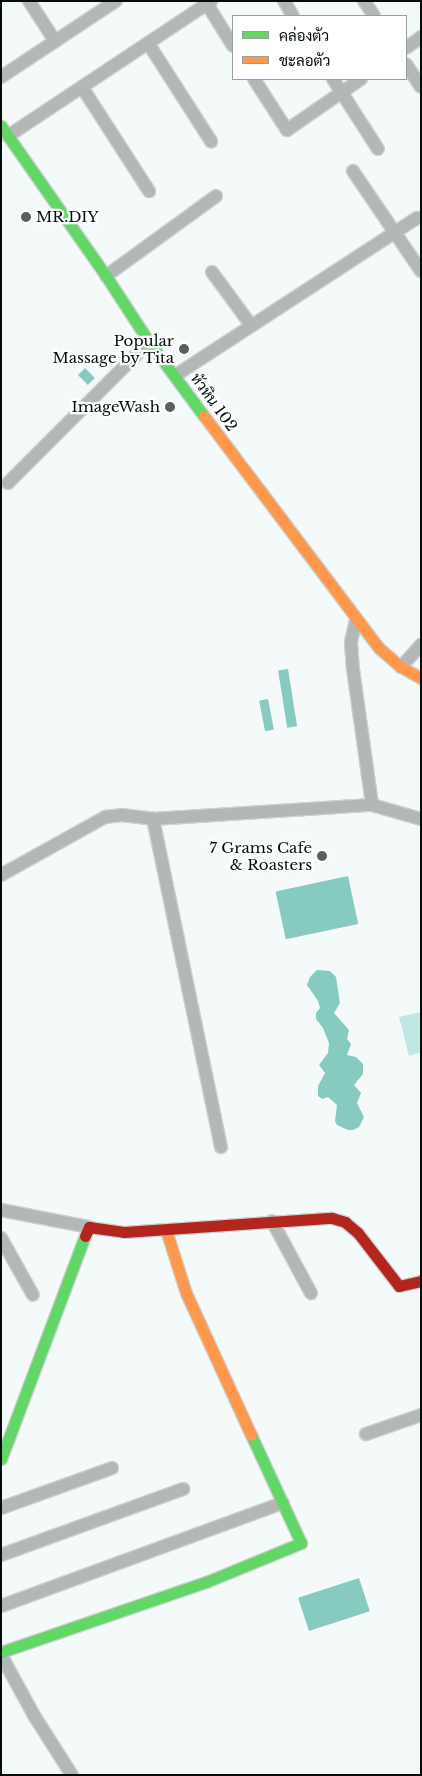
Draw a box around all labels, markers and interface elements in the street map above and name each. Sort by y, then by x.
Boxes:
legend [232,15,407,80]
text: คล่องตัว [279,26,329,45]
text: ชะลอตัว [279,51,330,70]
place label: MR.DIY [36,208,98,226]
marker: MR.DIY [20,211,32,223]
place label: Popular Massage by Tita [51,331,174,366]
marker: Popular Massage by Tita [178,343,190,355]
street label: หัวหิน 102 [187,370,241,434]
place label: ImageWash [71,398,160,416]
marker: ImageWash [164,401,176,413]
place label: 7 Grams Cafe & Roasters [209,838,312,873]
marker: 7 Grams Cafe & Roasters [316,850,328,862]

